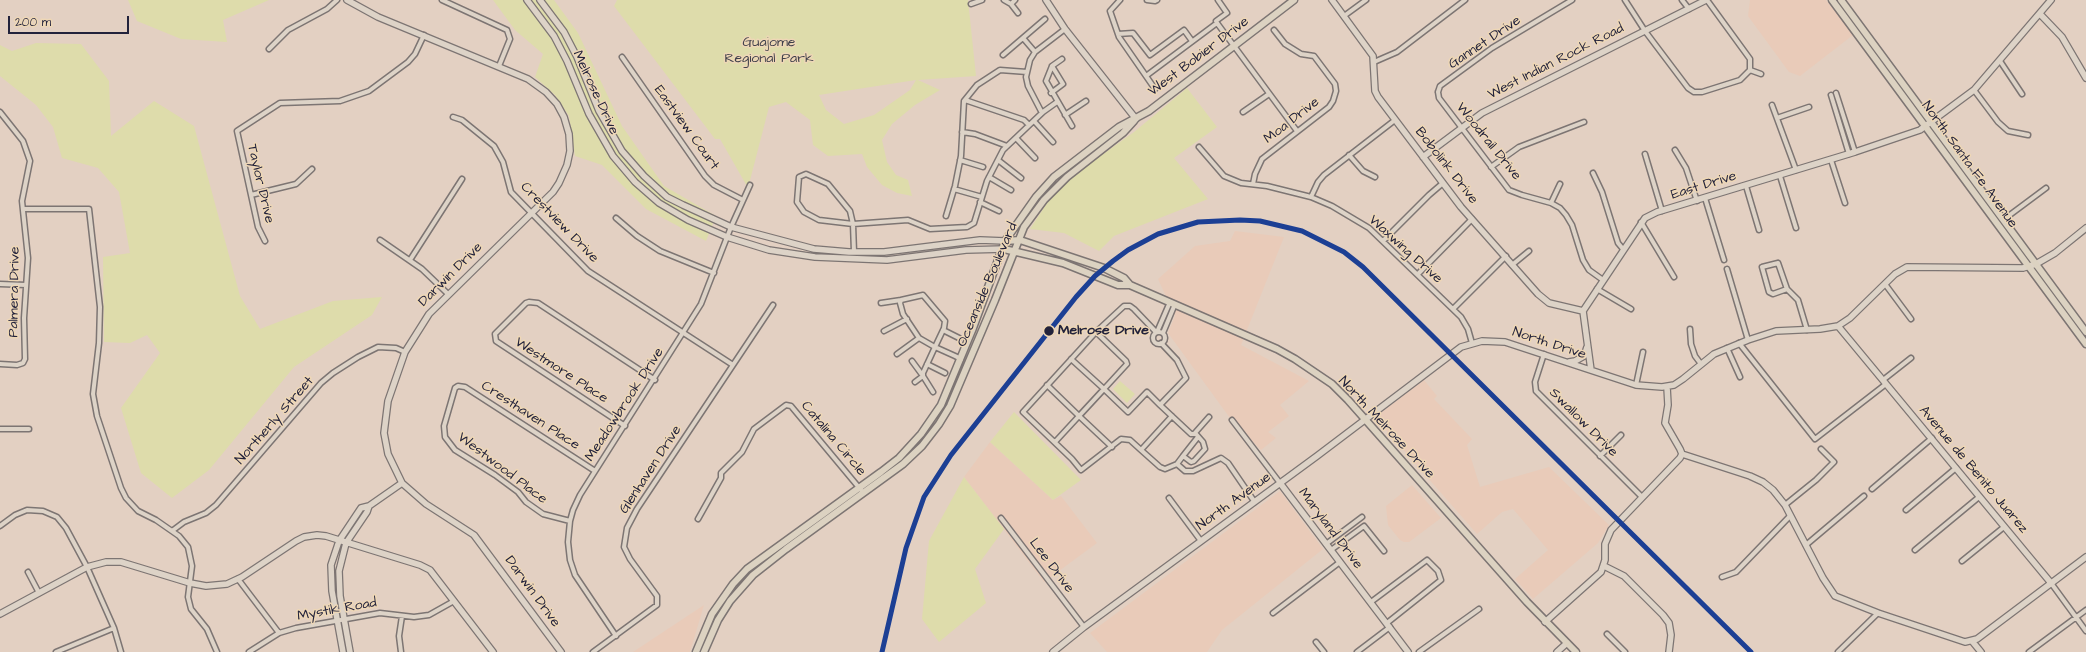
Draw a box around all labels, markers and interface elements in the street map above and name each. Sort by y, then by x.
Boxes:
scale bar [10,8,131,34]
street label: Gannet Drive [1446,13,1524,73]
text: 200 m [15,14,51,31]
street label: West Bobier Drive [1145,14,1253,100]
street label: West Indian Rock Road [1485,20,1627,104]
park label: Guajome Regional Park [724,35,814,68]
street label: Melrose Drive [568,48,622,138]
street label: Eastview Court [650,83,722,173]
street label: Moa Drive [1261,94,1323,148]
street label: North Santa Fe Avenue [1917,98,2021,232]
street label: Woodrail Drive [1452,100,1524,184]
street label: Bobolink Drive [1411,124,1481,208]
street label: Taylor Drive [243,143,277,225]
street label: East Drive [1669,168,1739,204]
street label: Crestview Drive [516,179,602,267]
street label: Waxwing Drive [1364,212,1446,288]
street label: Oceanside Boulevard [954,220,1022,350]
street label: Darwin Drive [415,239,487,311]
street label: Palmera Drive [6,246,24,338]
place label: Melrose Drive [1058,323,1149,339]
marker: Melrose Drive [1042,324,1056,338]
street label: North Drive [1510,324,1588,364]
street label: Westmore Place [511,335,611,407]
street label: Meadowbrook Drive [582,345,668,465]
street label: North Melrose Drive [1334,373,1438,483]
street label: Northerly Street [232,374,318,468]
street label: Cresthaven Place [478,378,582,454]
street label: Swallow Drive [1545,385,1621,461]
street label: Catalina Circle [797,398,869,480]
street label: Avenue de Benito Juarez [1915,403,2031,537]
street label: Glenhaven Drive [616,423,686,517]
street label: Westwood Place [454,430,550,508]
street label: North Avenue [1193,469,1275,535]
street label: Maryland Drive [1294,485,1366,573]
street label: Lee Drive [1025,535,1077,597]
street label: Darwin Drive [501,553,563,631]
street label: Mystik Road [296,595,378,625]

